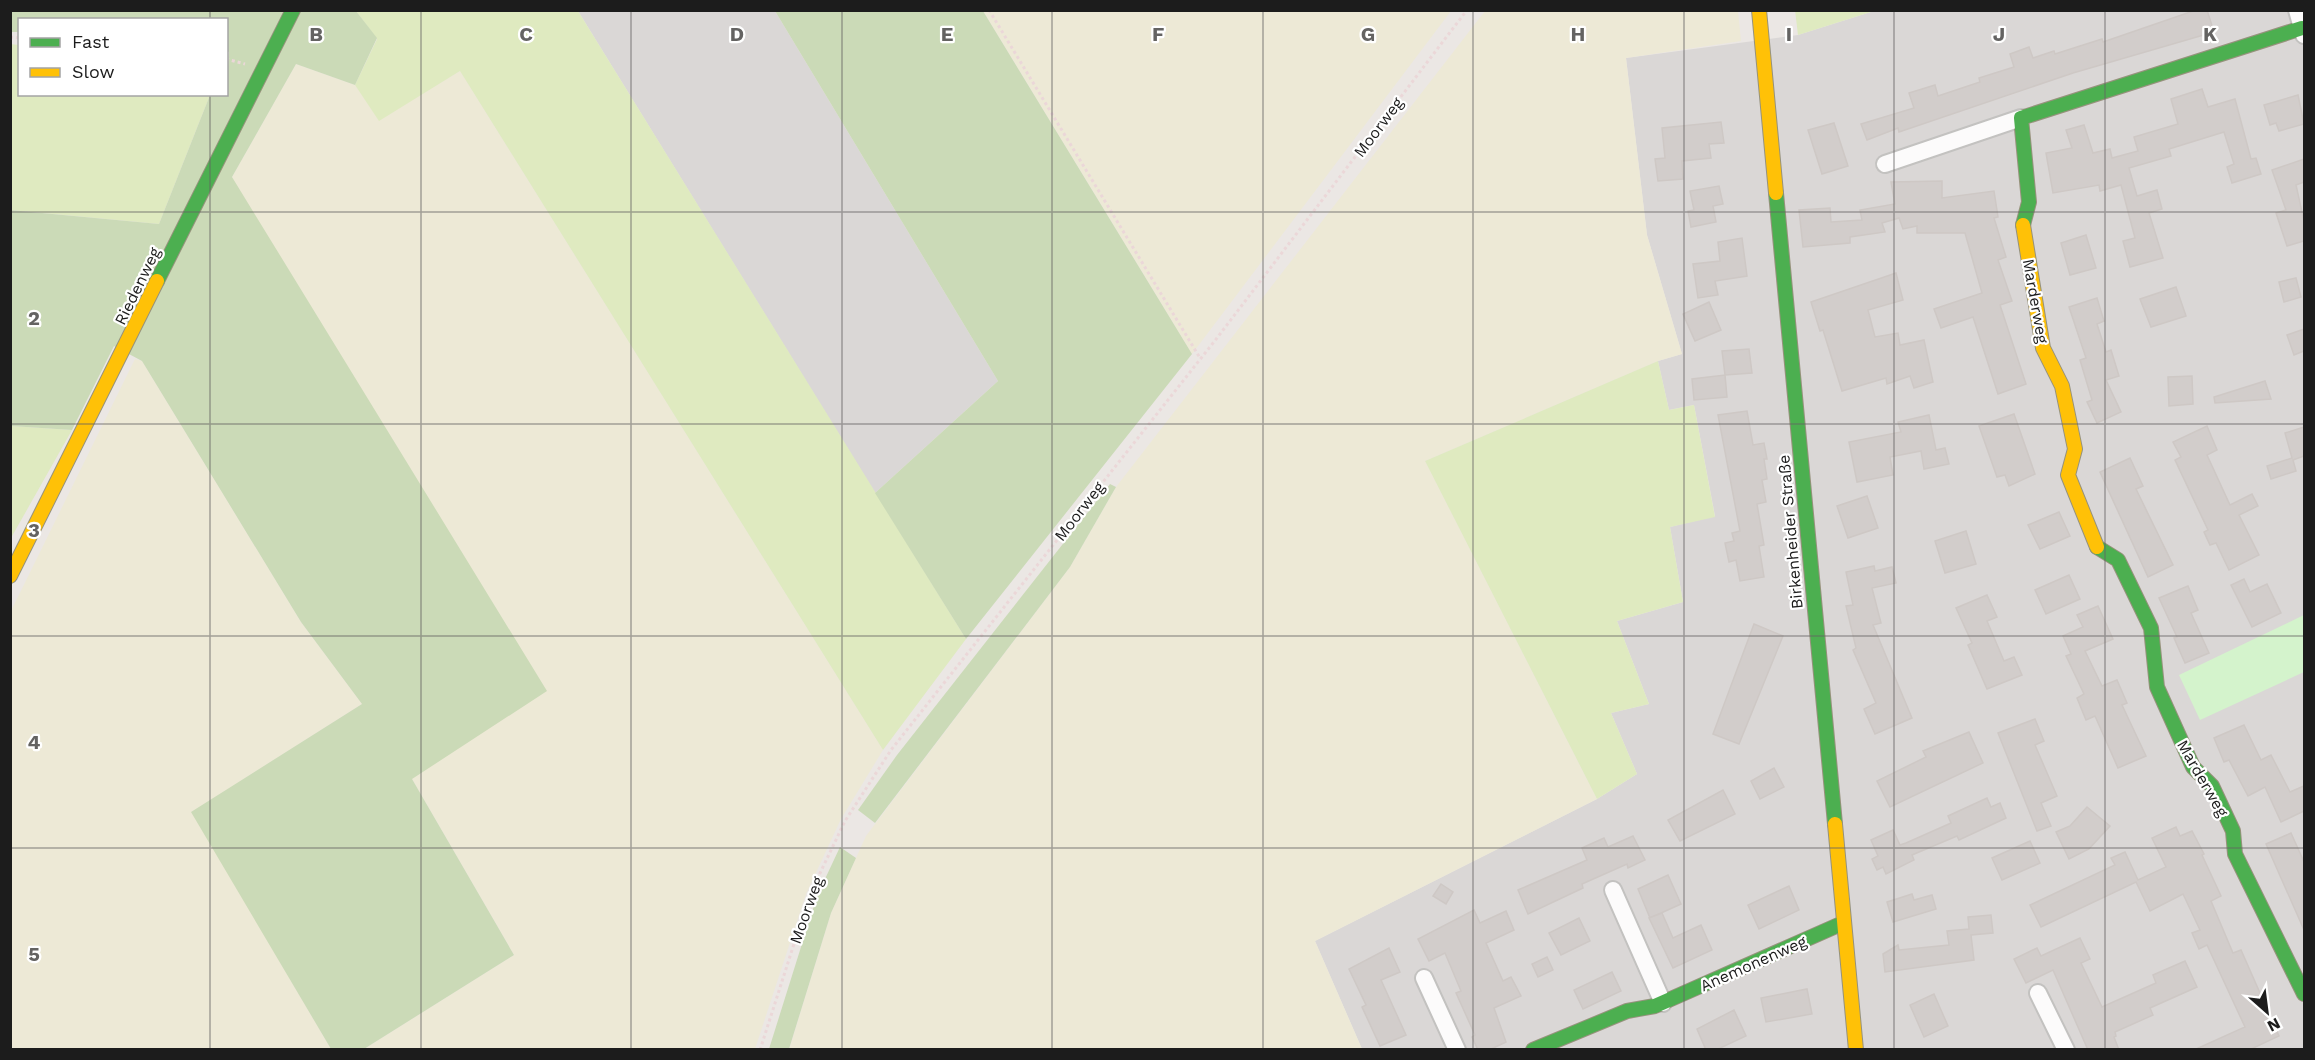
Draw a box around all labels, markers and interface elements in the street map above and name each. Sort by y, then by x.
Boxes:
legend [18,18,228,96]
text: B [309,22,323,46]
text: C [519,22,533,46]
text: D [730,22,744,46]
text: E [941,22,953,46]
text: F [1152,22,1164,46]
text: G [1361,22,1375,46]
text: H [1571,22,1585,46]
text: I [1786,22,1792,46]
text: J [1993,22,2005,46]
text: K [2203,22,2217,46]
text: Fast [72,31,110,52]
text: Slow [72,61,115,82]
street label: Moorweg [1350,93,1407,161]
street label: Riedenweg [111,244,165,328]
street label: Marderweg [2019,257,2052,345]
text: 2 [28,306,40,330]
street label: Birkenheider Straße [1774,454,1807,610]
street label: Moorweg [1050,477,1109,545]
text: 3 [28,518,40,542]
text: 4 [28,730,41,754]
street label: Marderweg [2173,736,2232,820]
street label: Moorweg [786,874,828,946]
street label: Anemonenweg [1697,931,1810,995]
text: 5 [28,942,40,966]
north arrow [2237,982,2297,1042]
text: N [2264,1014,2284,1036]

